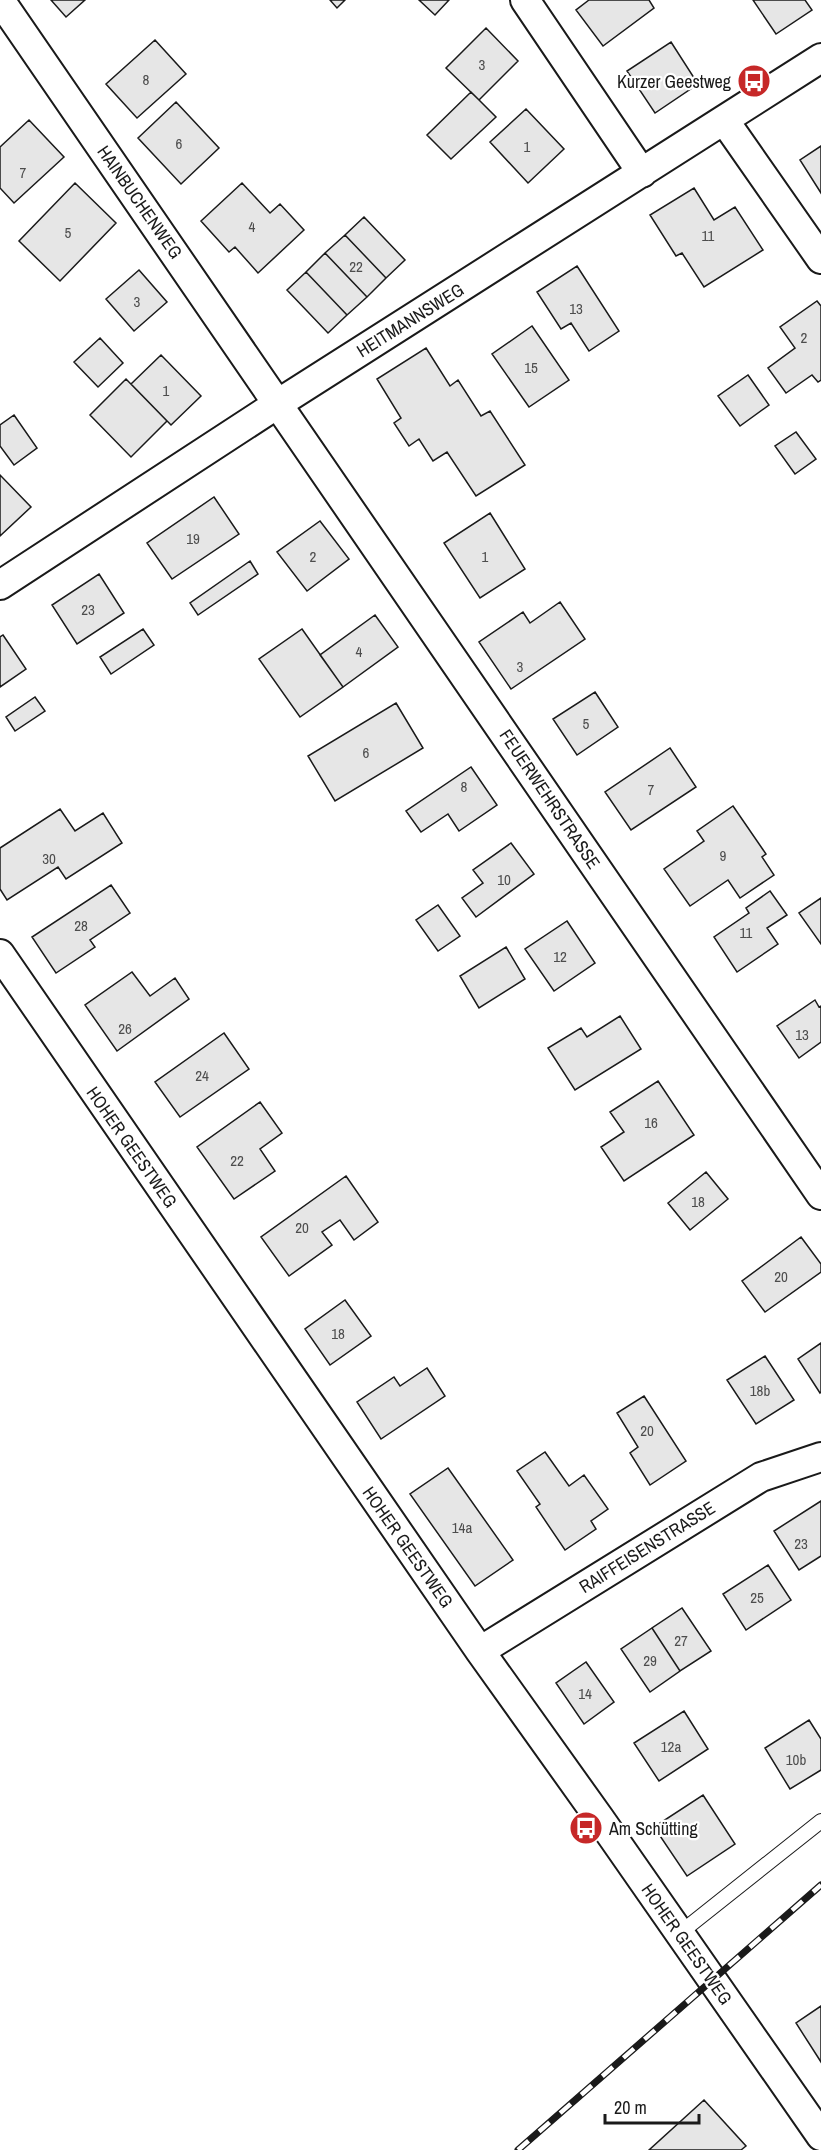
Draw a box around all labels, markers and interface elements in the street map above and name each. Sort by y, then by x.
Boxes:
house number: 3 [479,54,486,75]
bus stop icon: Kurzer Geestweg [736,63,772,99]
house number: 8 [143,69,150,90]
place label: Kurzer Geestweg [617,69,732,94]
house number: 6 [176,133,183,154]
house number: 1 [524,136,531,157]
street label: HAINBUCHENWEG [92,140,188,264]
house number: 7 [20,162,27,183]
house number: 4 [249,216,256,237]
house number: 5 [65,222,72,243]
house number: 11 [702,225,715,246]
house number: 22 [349,256,363,277]
street label: HEITMANNSWEG [352,277,468,363]
house number: 3 [134,291,141,312]
house number: 13 [569,298,583,319]
house number: 2 [801,327,808,348]
house number: 15 [524,357,538,378]
house number: 1 [163,380,170,401]
house number: 19 [186,528,200,549]
house number: 2 [310,546,317,567]
house number: 1 [482,546,489,567]
house number: 23 [81,599,95,620]
house number: 4 [356,641,363,662]
house number: 3 [517,656,524,677]
house number: 5 [583,713,590,734]
street label: FEUERWEHRSTRASSE [494,724,606,874]
house number: 6 [363,742,370,763]
house number: 8 [461,776,468,797]
house number: 7 [648,779,655,800]
house number: 9 [720,845,727,866]
house number: 30 [42,848,56,869]
house number: 10 [497,869,511,890]
house number: 28 [74,915,88,936]
house number: 11 [740,922,753,943]
house number: 12 [553,946,567,967]
house number: 26 [118,1018,132,1039]
house number: 13 [795,1024,809,1045]
house number: 24 [195,1065,209,1086]
street label: HOHER GEESTWEG [81,1081,183,1213]
house number: 16 [644,1112,658,1133]
house number: 22 [230,1150,244,1171]
house number: 18 [691,1191,705,1212]
house number: 20 [295,1217,309,1238]
house number: 20 [774,1266,788,1287]
house number: 18 [331,1323,345,1344]
house number: 18b [750,1380,770,1401]
house number: 20 [640,1420,654,1441]
street label: HOHER GEESTWEG [357,1481,459,1613]
street label: RAIFFEISENSTRASSE [574,1495,720,1599]
house number: 14a [452,1517,472,1538]
house number: 23 [794,1533,808,1554]
house number: 25 [750,1587,764,1608]
house number: 27 [674,1630,688,1651]
house number: 29 [643,1650,657,1671]
house number: 14 [578,1683,592,1704]
house number: 12a [661,1736,681,1757]
house number: 10b [786,1749,806,1770]
bus stop icon: Am Schütting [568,1810,604,1846]
place label: Am Schütting [608,1816,698,1841]
street label: HOHER GEESTWEG [636,1878,738,2010]
scale bar [605,2087,700,2125]
text: 20 m [614,2095,647,2120]

